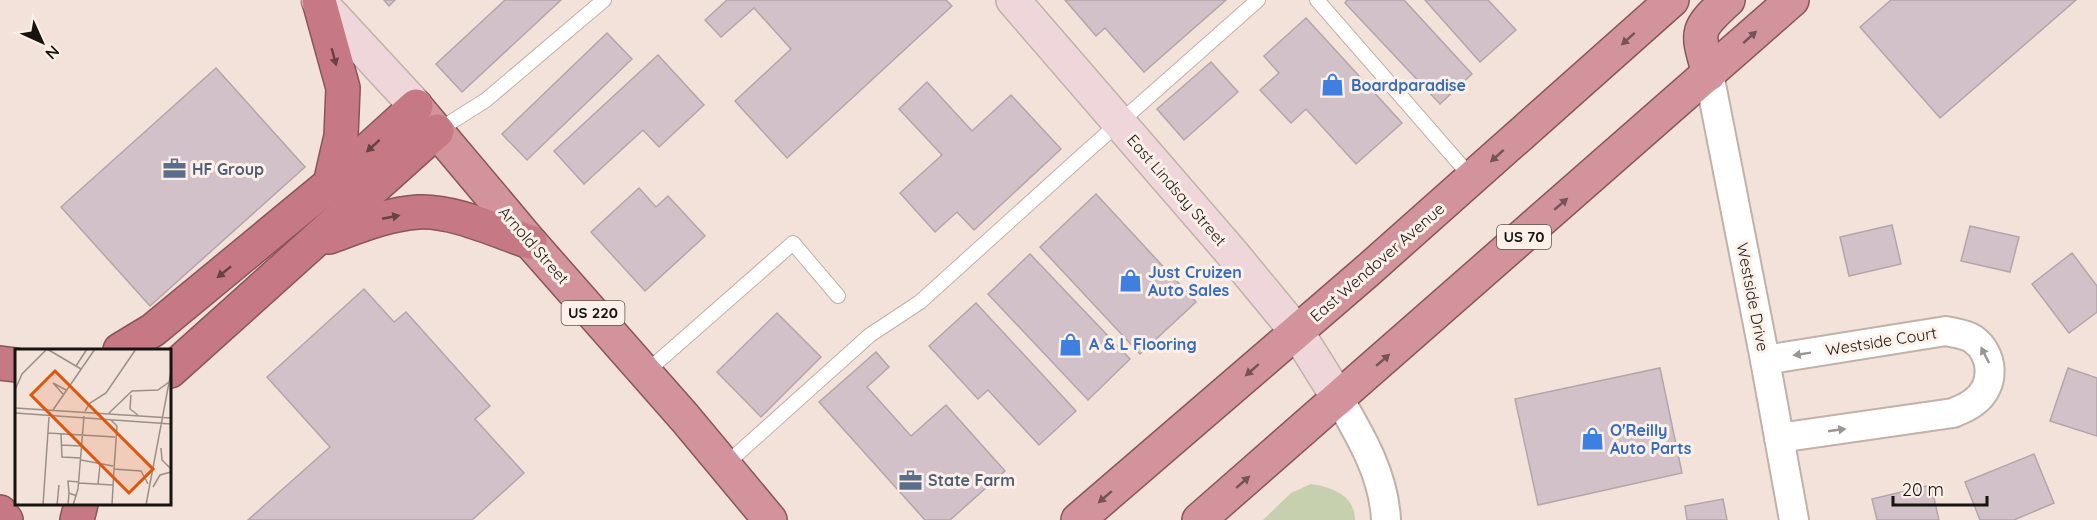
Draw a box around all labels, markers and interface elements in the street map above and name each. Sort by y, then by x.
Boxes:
north arrow [12,12,72,72]
one-way arrow [1742,31,1757,44]
one-way arrow [1621,32,1636,45]
text: N [41,41,64,64]
one-way arrow [330,49,339,67]
shop icon: Boardparadise [1320,72,1346,98]
place label: Boardparadise [1351,75,1466,95]
street label: East Lindsay Street [1123,130,1231,250]
one-way arrow [365,139,380,153]
one-way arrow [1490,149,1505,162]
office icon: HF Group [161,156,187,182]
place label: HF Group [192,159,264,179]
street label: East Wendover Avenue [1306,198,1448,326]
one-way arrow [1553,198,1568,211]
street label: Arnold Street [495,202,573,288]
one-way arrow [382,212,401,221]
road number: US 70 [1497,225,1551,249]
street label: Westside Drive [1733,241,1773,353]
place label: Just Cruizen Auto Sales [1148,262,1242,300]
one-way arrow [217,265,232,278]
shop icon: Just Cruizen Auto Sales [1117,268,1143,294]
road number: US 220 [562,301,624,325]
street label: Westside Court [1824,322,1938,360]
shop icon: A & L Flooring [1058,331,1084,357]
place label: A & L Flooring [1089,334,1197,354]
one-way arrow [1980,346,1990,363]
inset map [15,349,171,505]
one-way arrow [1792,349,1811,358]
one-way arrow [1375,354,1390,367]
one-way arrow [1245,363,1260,376]
place label: O'Reilly Auto Parts [1610,420,1692,458]
one-way arrow [1827,425,1846,434]
shop icon: O'Reilly Auto Parts [1579,426,1605,452]
office icon: State Farm [897,467,923,493]
scale bar [1893,469,1988,507]
place label: State Farm [928,470,1015,490]
one-way arrow [1235,476,1250,489]
text: 20 m [1902,478,1944,501]
one-way arrow [1097,491,1113,504]

